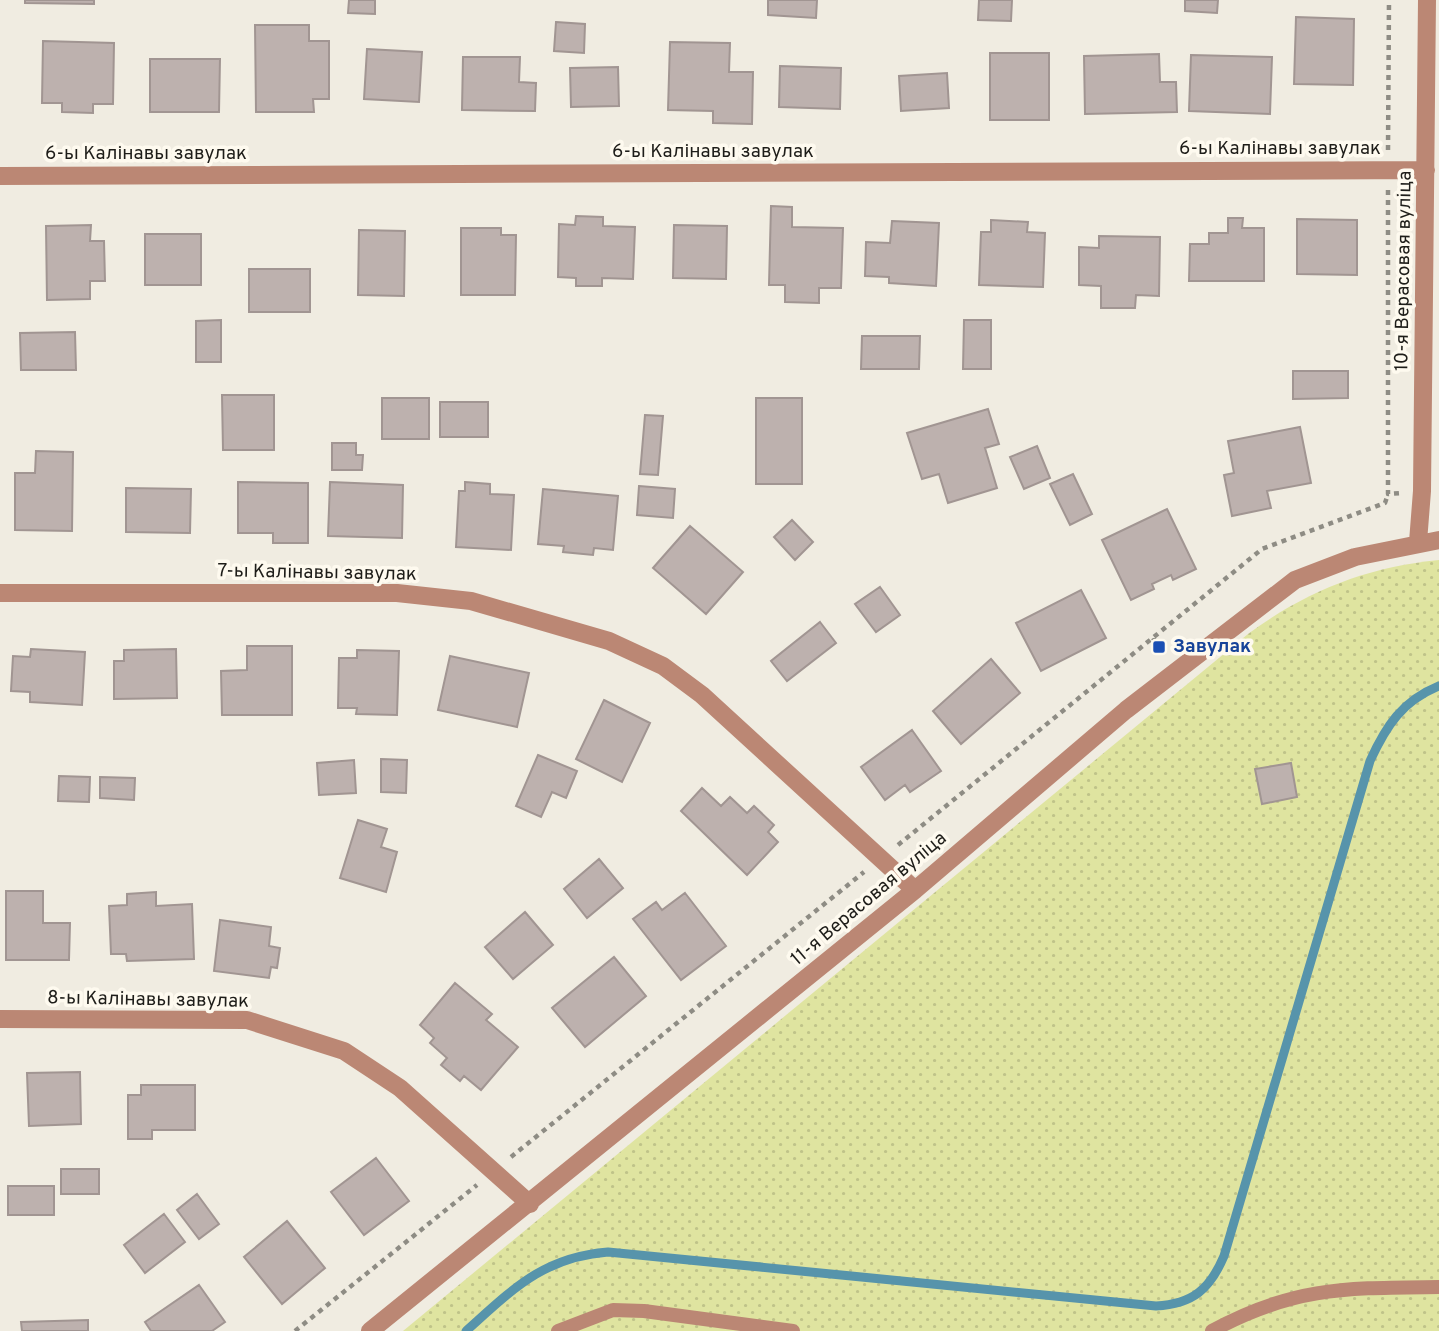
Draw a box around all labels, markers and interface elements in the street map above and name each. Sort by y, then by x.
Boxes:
street label: 6-ы Калінавы завулак [1179,137,1381,161]
street label: 6-ы Калінавы завулак [612,140,814,164]
street label: 6-ы Калінавы завулак [45,142,247,166]
street label: 10-я Верасовая вуліца [1390,171,1418,371]
street label: 7-ы Калінавы завулак [217,559,417,587]
place label: Завулак [1173,635,1251,659]
marker: Завулак [1151,639,1167,655]
street label: 11-я Верасовая вуліца [786,827,952,971]
street label: 8-ы Калінавы завулак [47,986,249,1014]

